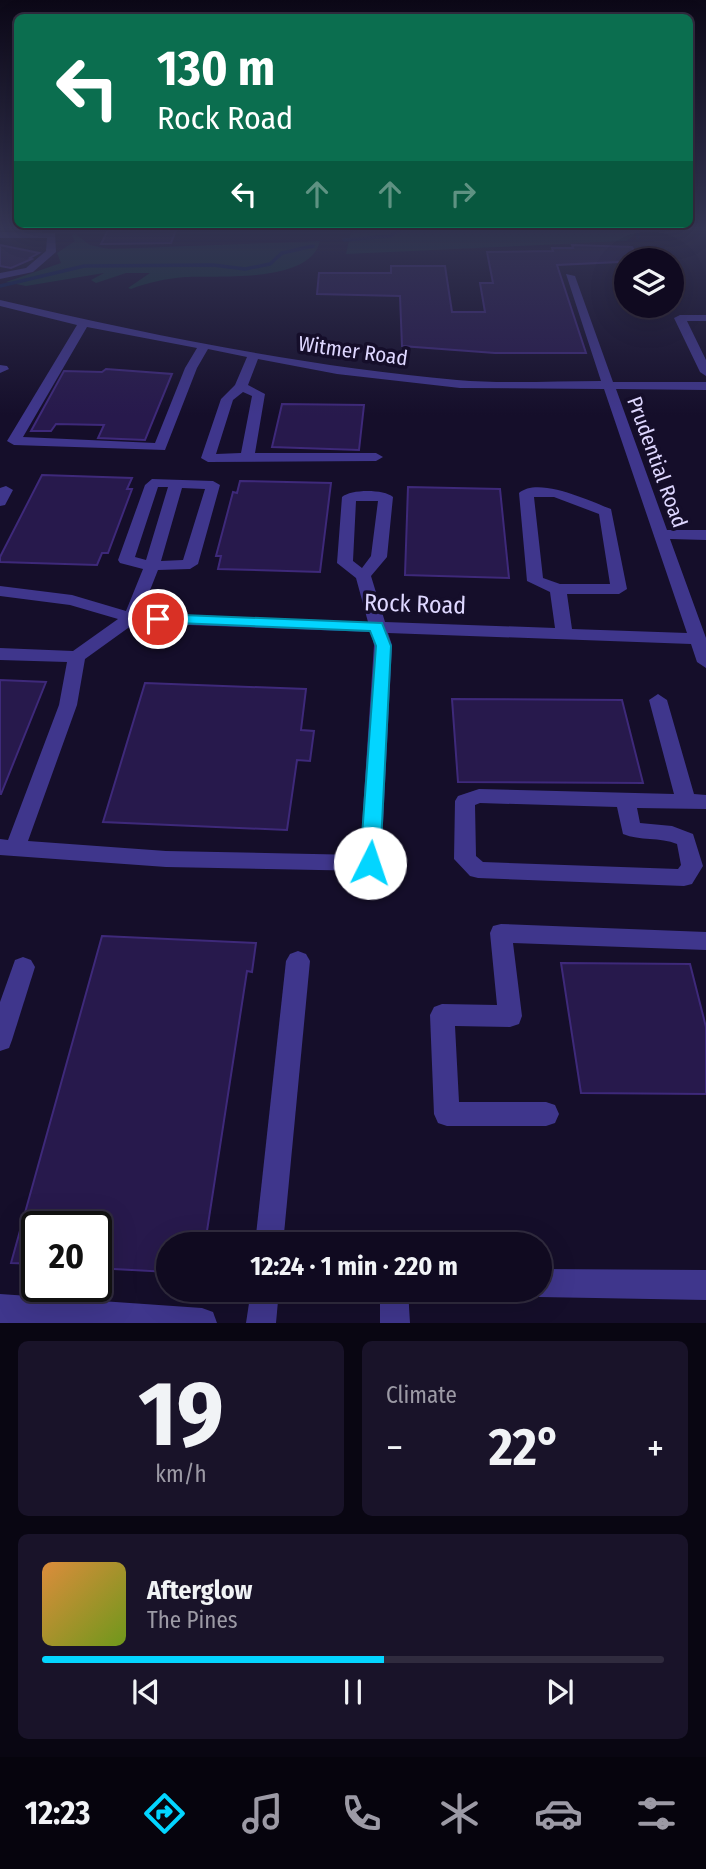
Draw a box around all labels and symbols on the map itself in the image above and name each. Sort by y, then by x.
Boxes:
street label: Witmer Road [297,330,409,372]
street label: Prudential Road [621,393,693,531]
street label: Rock Road [363,588,467,620]
pin [128,589,188,649]
position arrow [333,826,407,900]
speed limit sign: 20 [21,1211,112,1302]

